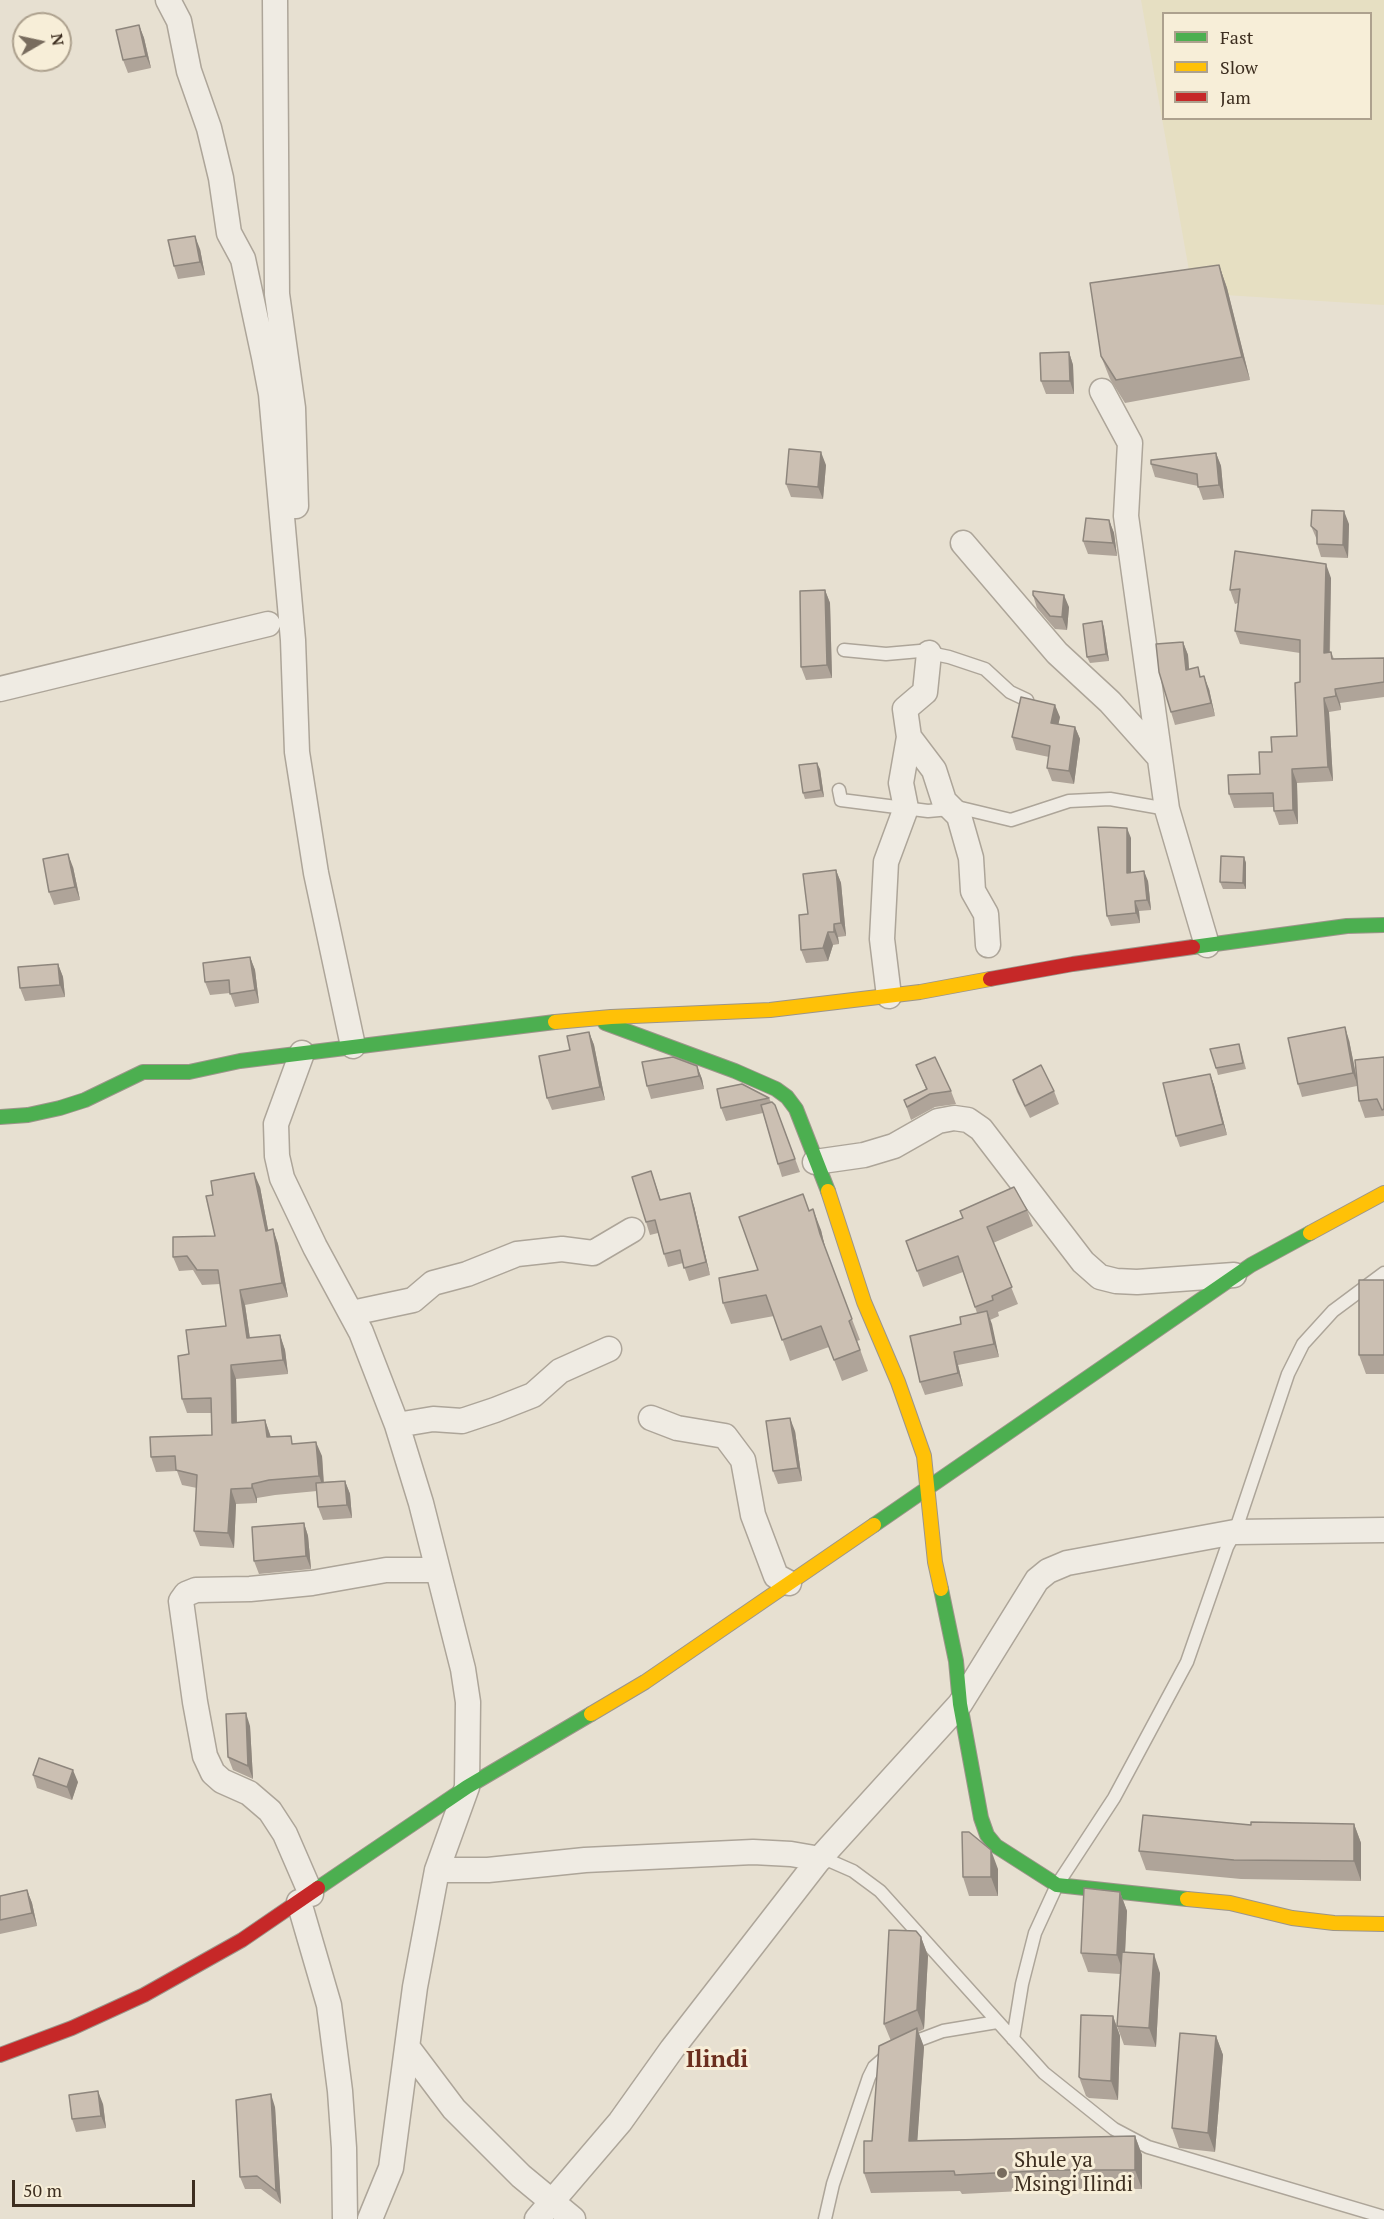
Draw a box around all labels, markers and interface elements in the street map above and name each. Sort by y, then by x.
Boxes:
north arrow [12,12,72,72]
legend [1162,12,1372,120]
text: Fast [1220,25,1253,49]
text: N [46,32,70,47]
text: Slow [1220,55,1258,79]
text: Jam [1220,85,1251,109]
district label: Ilindi [686,2046,748,2074]
place label: Shule ya Msingi Ilindi [1014,2148,1133,2198]
marker: Shule ya Msingi Ilindi [995,2166,1009,2180]
scale bar [15,2168,198,2206]
text: 50 m [23,2178,62,2202]

